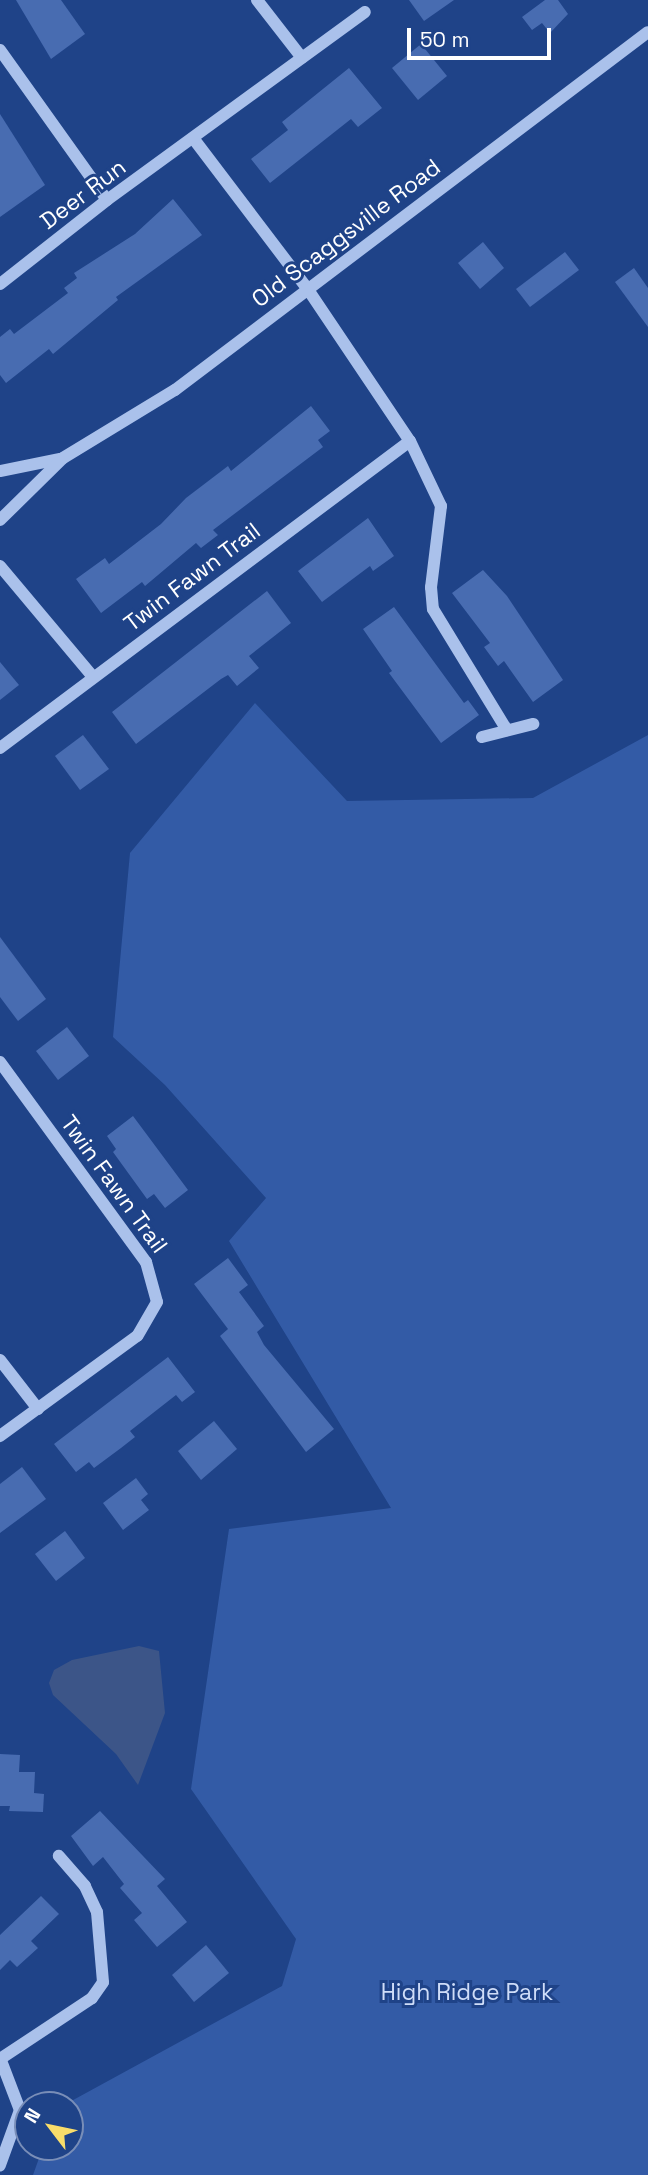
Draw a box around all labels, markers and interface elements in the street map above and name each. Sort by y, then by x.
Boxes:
scale bar [410,14,554,58]
text: 50 m [420,26,470,53]
street label: Deer Run [35,153,131,235]
street label: Old Scaggsville Road [246,153,446,313]
street label: Twin Fawn Trail [118,517,266,637]
street label: Twin Fawn Trail [55,1110,173,1258]
park label: High Ridge Park [381,1978,553,2006]
north arrow [14,2091,84,2161]
text: N [18,2104,46,2128]

